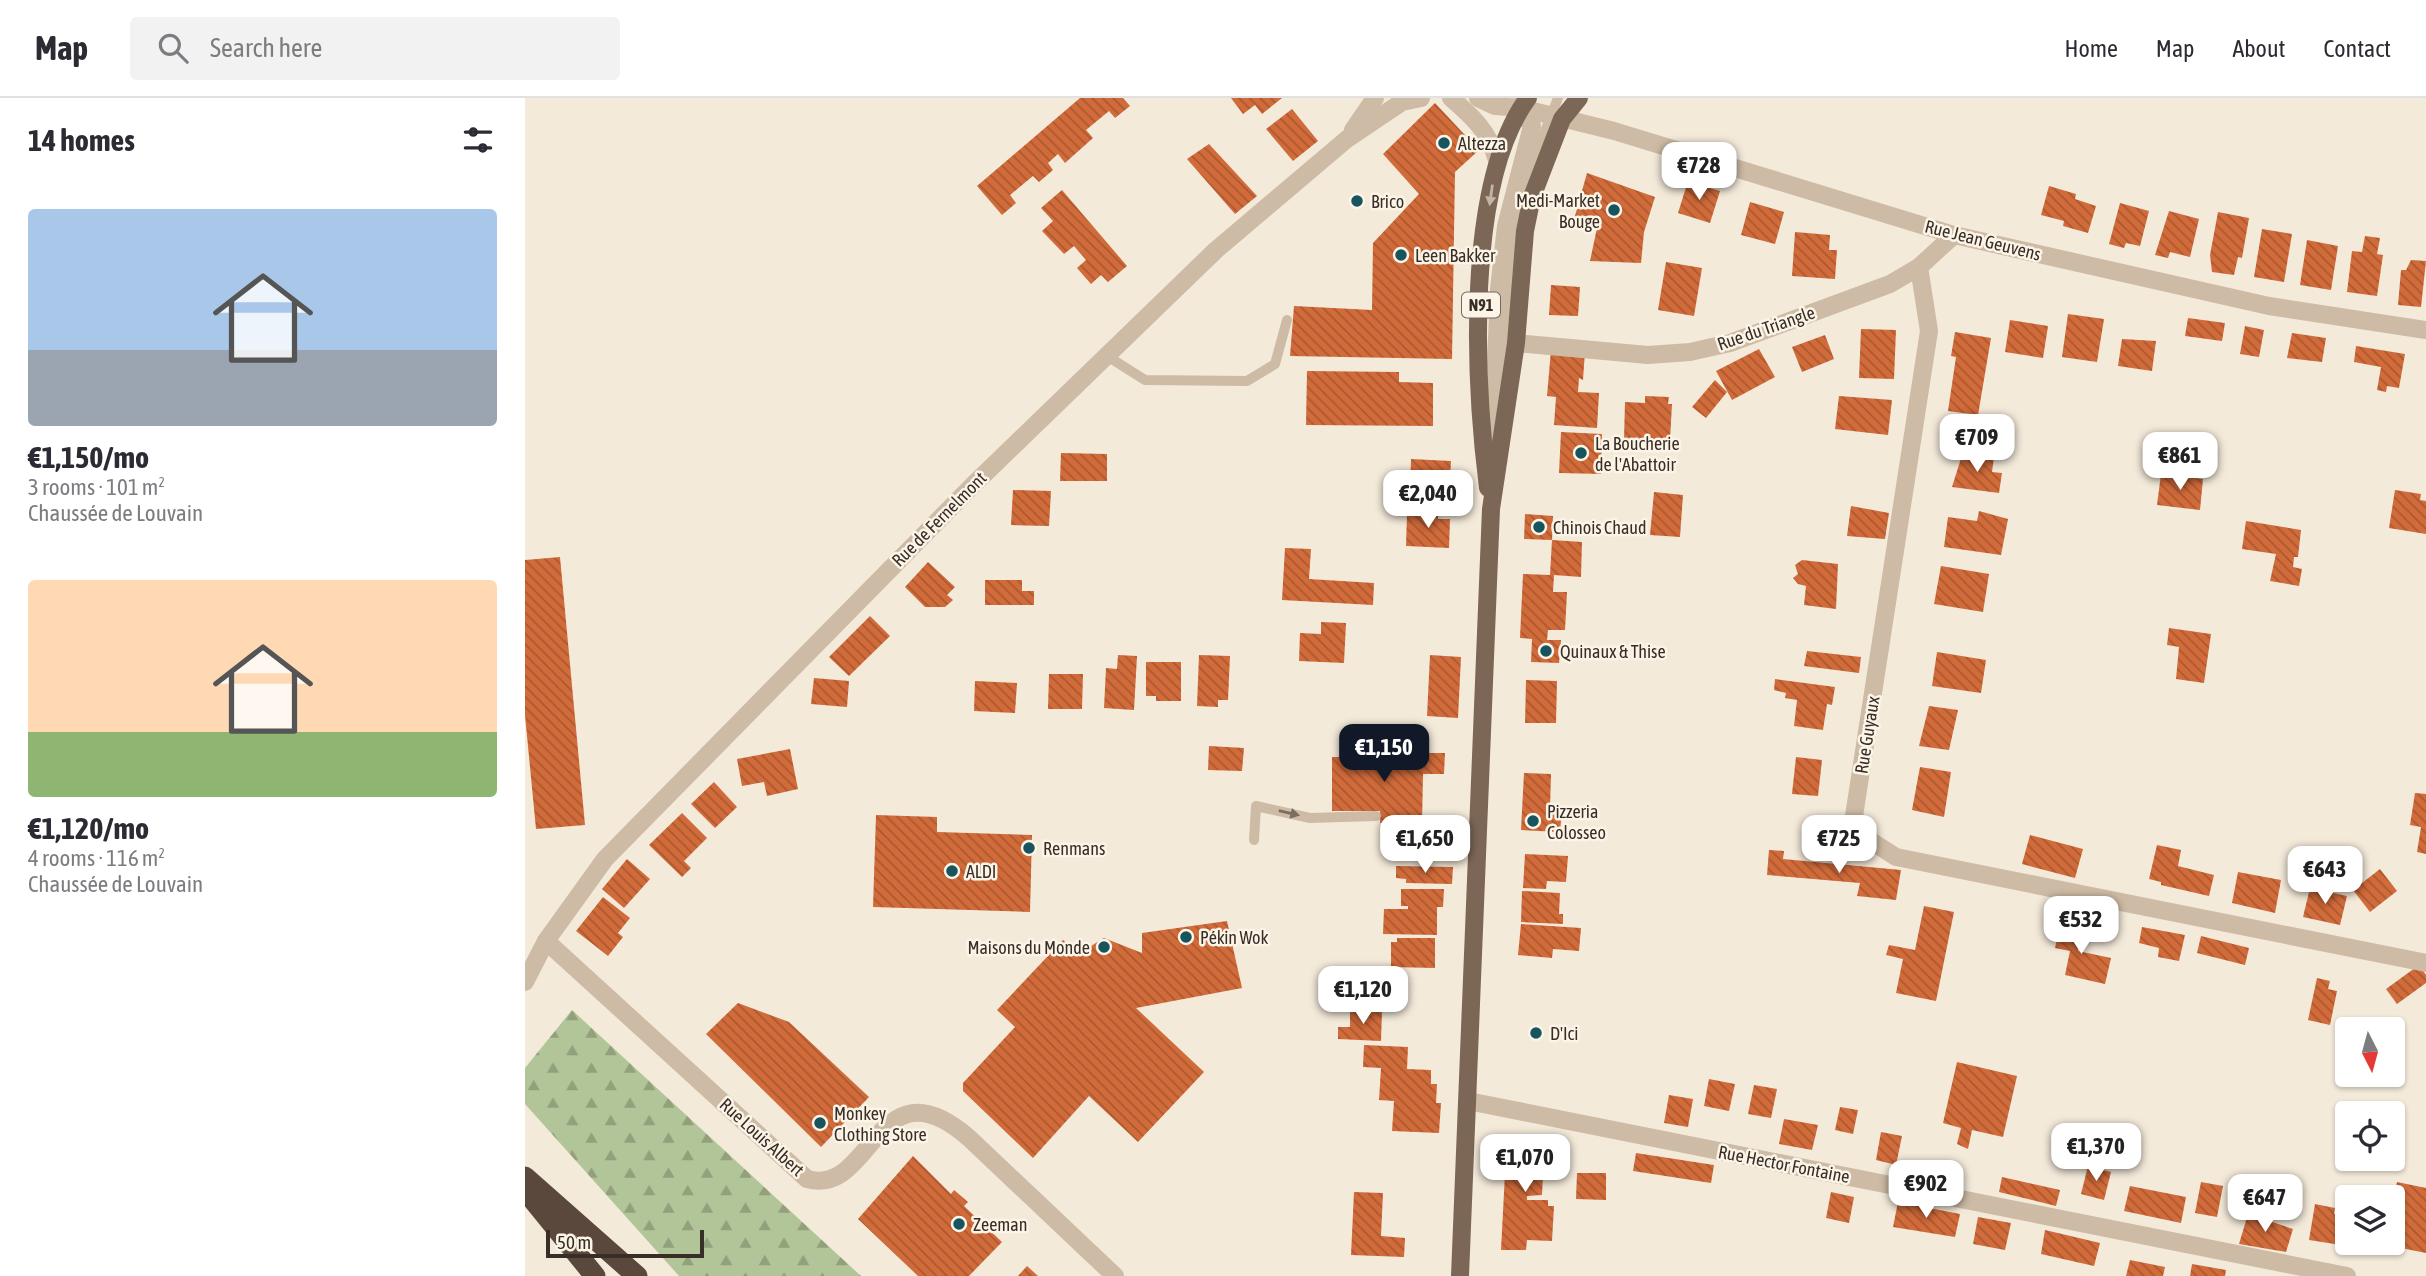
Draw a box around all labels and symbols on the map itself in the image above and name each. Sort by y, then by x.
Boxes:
place label: Altezza [1458,133,1506,154]
marker: Altezza [1436,135,1452,151]
pin: €728 [1658,142,1740,202]
one-way arrow [1485,184,1496,206]
place label: Medi-Market Bouge [1516,190,1600,232]
place label: Brico [1371,191,1404,212]
marker: Brico [1349,193,1365,209]
marker: Medi-Market Bouge [1606,202,1622,218]
street label: Rue Jean Geuvens [1923,215,2043,265]
place label: Leen Bakker [1415,245,1496,266]
marker: Leen Bakker [1393,247,1409,263]
road number: N91 [1462,293,1500,318]
street label: Rue du Triangle [1714,301,1818,355]
pin: €709 [1936,414,2018,474]
pin: €861 [2139,432,2221,492]
place label: La Boucherie de l'Abattoir [1595,433,1680,475]
marker: La Boucherie de l'Abattoir [1573,445,1589,461]
street label: Rue de Fernelmont [887,467,991,571]
pin: €2,040 [1371,470,1485,530]
place label: Chinois Chaud [1553,517,1647,538]
marker: Chinois Chaud [1531,519,1547,535]
place label: Quinaux & Thise [1560,641,1666,662]
marker: Quinaux & Thise [1538,643,1554,659]
street label: Rue Guyaux [1851,695,1883,775]
pin: €1,150 [1327,724,1441,784]
place label: Pizzeria Colosseo [1547,801,1606,843]
one-way arrow [1278,808,1300,819]
marker: Pizzeria Colosseo [1525,813,1541,829]
pin: €1,650 [1368,816,1482,875]
pin: €725 [1798,816,1880,875]
place label: Renmans [1043,838,1105,859]
marker: Renmans [1021,840,1037,856]
pin: €643 [2284,846,2366,906]
place label: ALDI [966,861,996,882]
marker: ALDI [944,863,960,879]
pin: €532 [2040,896,2122,956]
place label: Pékin Wok [1200,927,1268,948]
marker: Pékin Wok [1178,929,1194,945]
place label: Maisons du Monde [967,937,1090,958]
marker: Maisons du Monde [1096,939,1112,955]
pin: €1,120 [1306,967,1420,1026]
north arrow [2335,1017,2405,1087]
place label: D'Ici [1550,1023,1578,1044]
marker: D'Ici [1528,1025,1544,1041]
street label: Rue Louis Albert [716,1094,808,1180]
place label: Monkey Clothing Store [834,1103,927,1145]
marker: Monkey Clothing Store [812,1115,828,1131]
pin: €1,370 [2039,1124,2153,1183]
pin: €1,070 [1468,1134,1582,1194]
street label: Rue Hector Fontaine [1716,1141,1852,1187]
pin: €902 [1885,1160,1967,1220]
pin: €647 [2224,1174,2306,1234]
place label: Zeeman [973,1214,1027,1235]
marker: Zeeman [951,1216,967,1232]
scale bar [546,1227,703,1259]

